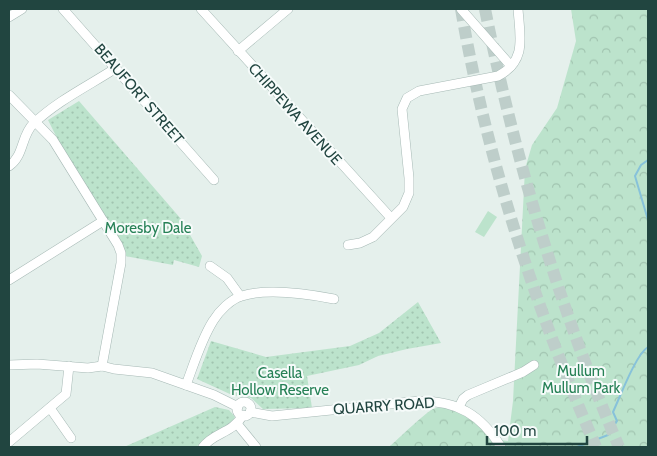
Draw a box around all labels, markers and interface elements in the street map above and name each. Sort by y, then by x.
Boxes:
street label: BEAUFORT STREET [91,40,187,148]
street label: CHIPPEWA AVENUE [244,59,346,169]
park label: Moresby Dale [105,219,192,237]
park label: Mullum Mullum Park [542,362,620,397]
park label: Casella Hollow Reserve [231,364,329,399]
street label: QUARRY ROAD [333,393,435,419]
scale bar [487,414,587,446]
text: 100 m [494,422,536,440]

